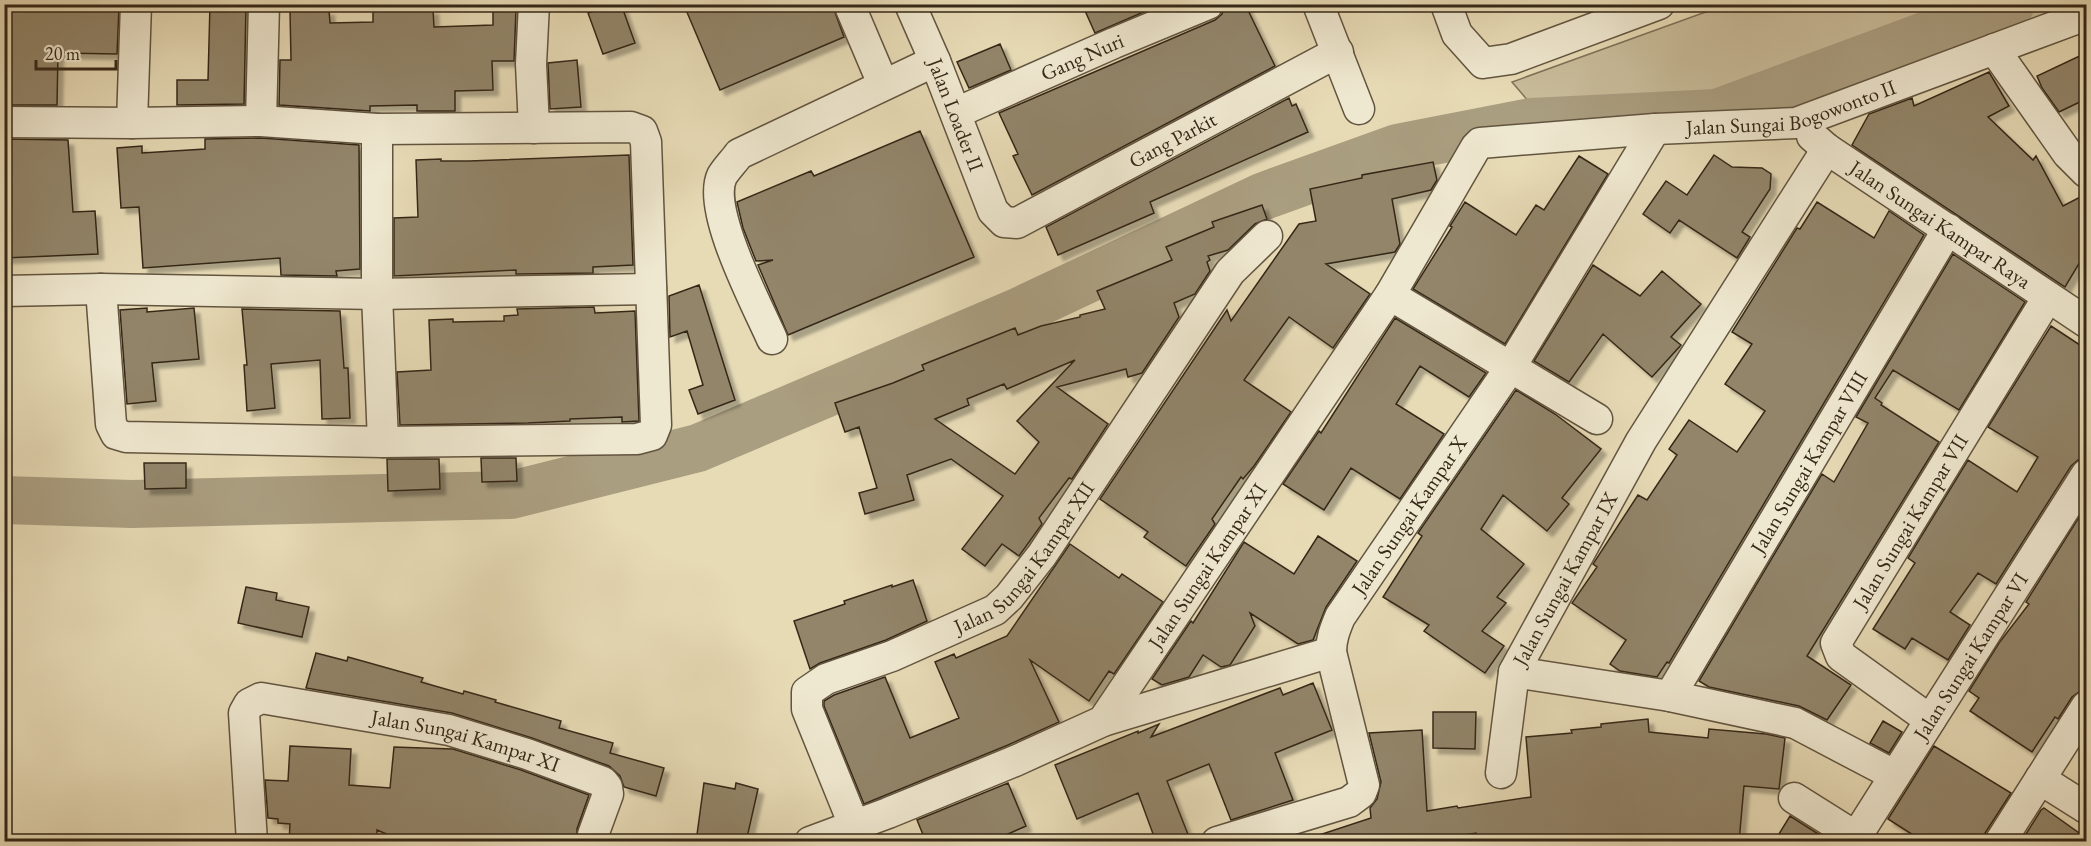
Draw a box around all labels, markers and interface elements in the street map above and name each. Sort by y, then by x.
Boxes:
street label: Gang Nuri [1036,27,1127,87]
scale bar [36,33,116,71]
text: 20 m [45,42,80,65]
street label: Jalan Loader II [921,52,990,175]
street label: Jalan Sungai Bogowonto II [1683,73,1900,141]
street label: Gang Parkit [1124,105,1221,174]
street label: Jalan Sungai Kampar Raya [1843,153,2037,295]
street label: Jalan Sungai Kampar VIII [1743,366,1873,560]
street label: Jalan Sungai Kampar VII [1845,429,1974,616]
street label: Jalan Sungai Kampar X [1344,430,1473,602]
street label: Jalan Sungai Kampar XII [948,476,1100,640]
street label: Jalan Sungai Kampar XI [1140,478,1272,655]
street label: Jalan Sungai Kampar IX [1505,487,1623,672]
street label: Jalan Sungai Kampar VI [1906,567,2034,747]
street label: Jalan Sungai Kampar XI [367,703,564,778]

